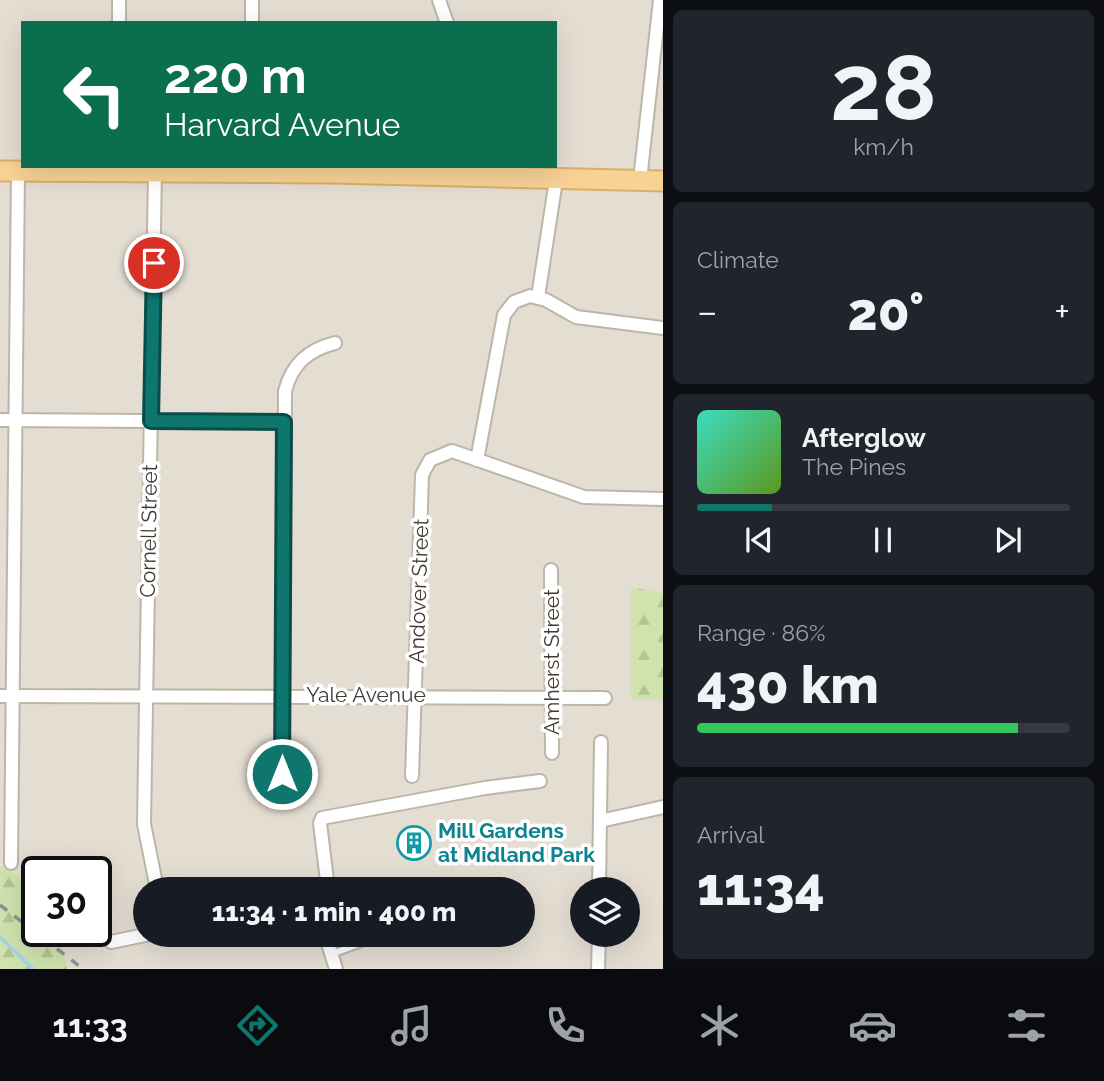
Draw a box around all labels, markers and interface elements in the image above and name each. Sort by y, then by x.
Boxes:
text: 28 [830,34,937,141]
text: 220 m [164,47,307,104]
icon: left [49,49,140,140]
text: Harvard Avenue [164,106,400,143]
text: km/h [853,133,914,160]
pin [124,233,184,293]
icon: arrive [135,244,173,282]
text: Climate [697,246,779,273]
text: 20° [848,281,924,342]
text: − [697,289,717,334]
text: + [1054,289,1070,334]
text: Afterglow [802,423,926,453]
text: The Pines [802,453,906,480]
street label: Cornell Street [135,464,162,598]
street label: Andover Street [403,518,434,664]
icon: previous [740,521,778,559]
icon: pause [864,521,902,559]
icon: next [989,521,1027,559]
street label: Amherst Street [539,589,564,735]
text: Range · 86% [697,619,826,646]
text: 430 km [697,654,879,715]
street label: Yale Avenue [306,682,426,707]
position arrow [245,737,319,811]
place label: Mill Gardens at Midland Park [438,818,595,867]
text: Arrival [697,821,764,848]
building icon: Mill Gardens at Midland Park [395,824,433,862]
speed limit sign: 30 [21,856,112,947]
text: 11:34 [697,856,825,917]
map controls [570,877,640,947]
button: layers [570,877,640,947]
text: 11:34 · 1 min · 400 m [212,897,456,927]
icon: directions [233,1001,282,1050]
icon: music [387,1001,436,1050]
icon: phone [541,1001,590,1050]
icon: climate [695,1001,744,1050]
icon: car [848,1001,897,1050]
icon: filters [1002,1001,1051,1050]
text: 11:33 [52,1007,128,1044]

